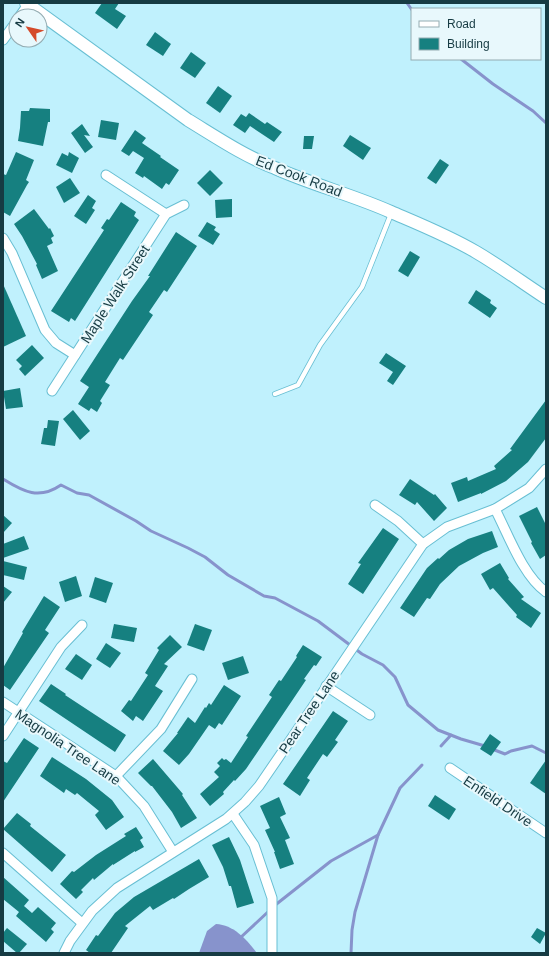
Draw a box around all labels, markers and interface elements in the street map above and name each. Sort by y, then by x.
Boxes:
north arrow [8,8,48,48]
legend [411,8,541,60]
text: N [13,16,27,29]
text: Road [447,17,476,31]
text: Building [447,37,490,51]
street label: Ed Cook Road [254,152,344,200]
street label: Maple Walk Street [77,242,153,346]
street label: Pear Tree Lane [275,667,343,756]
street label: Magnolia Tree Lane [12,706,124,788]
street label: Enfield Drive [461,772,536,830]

